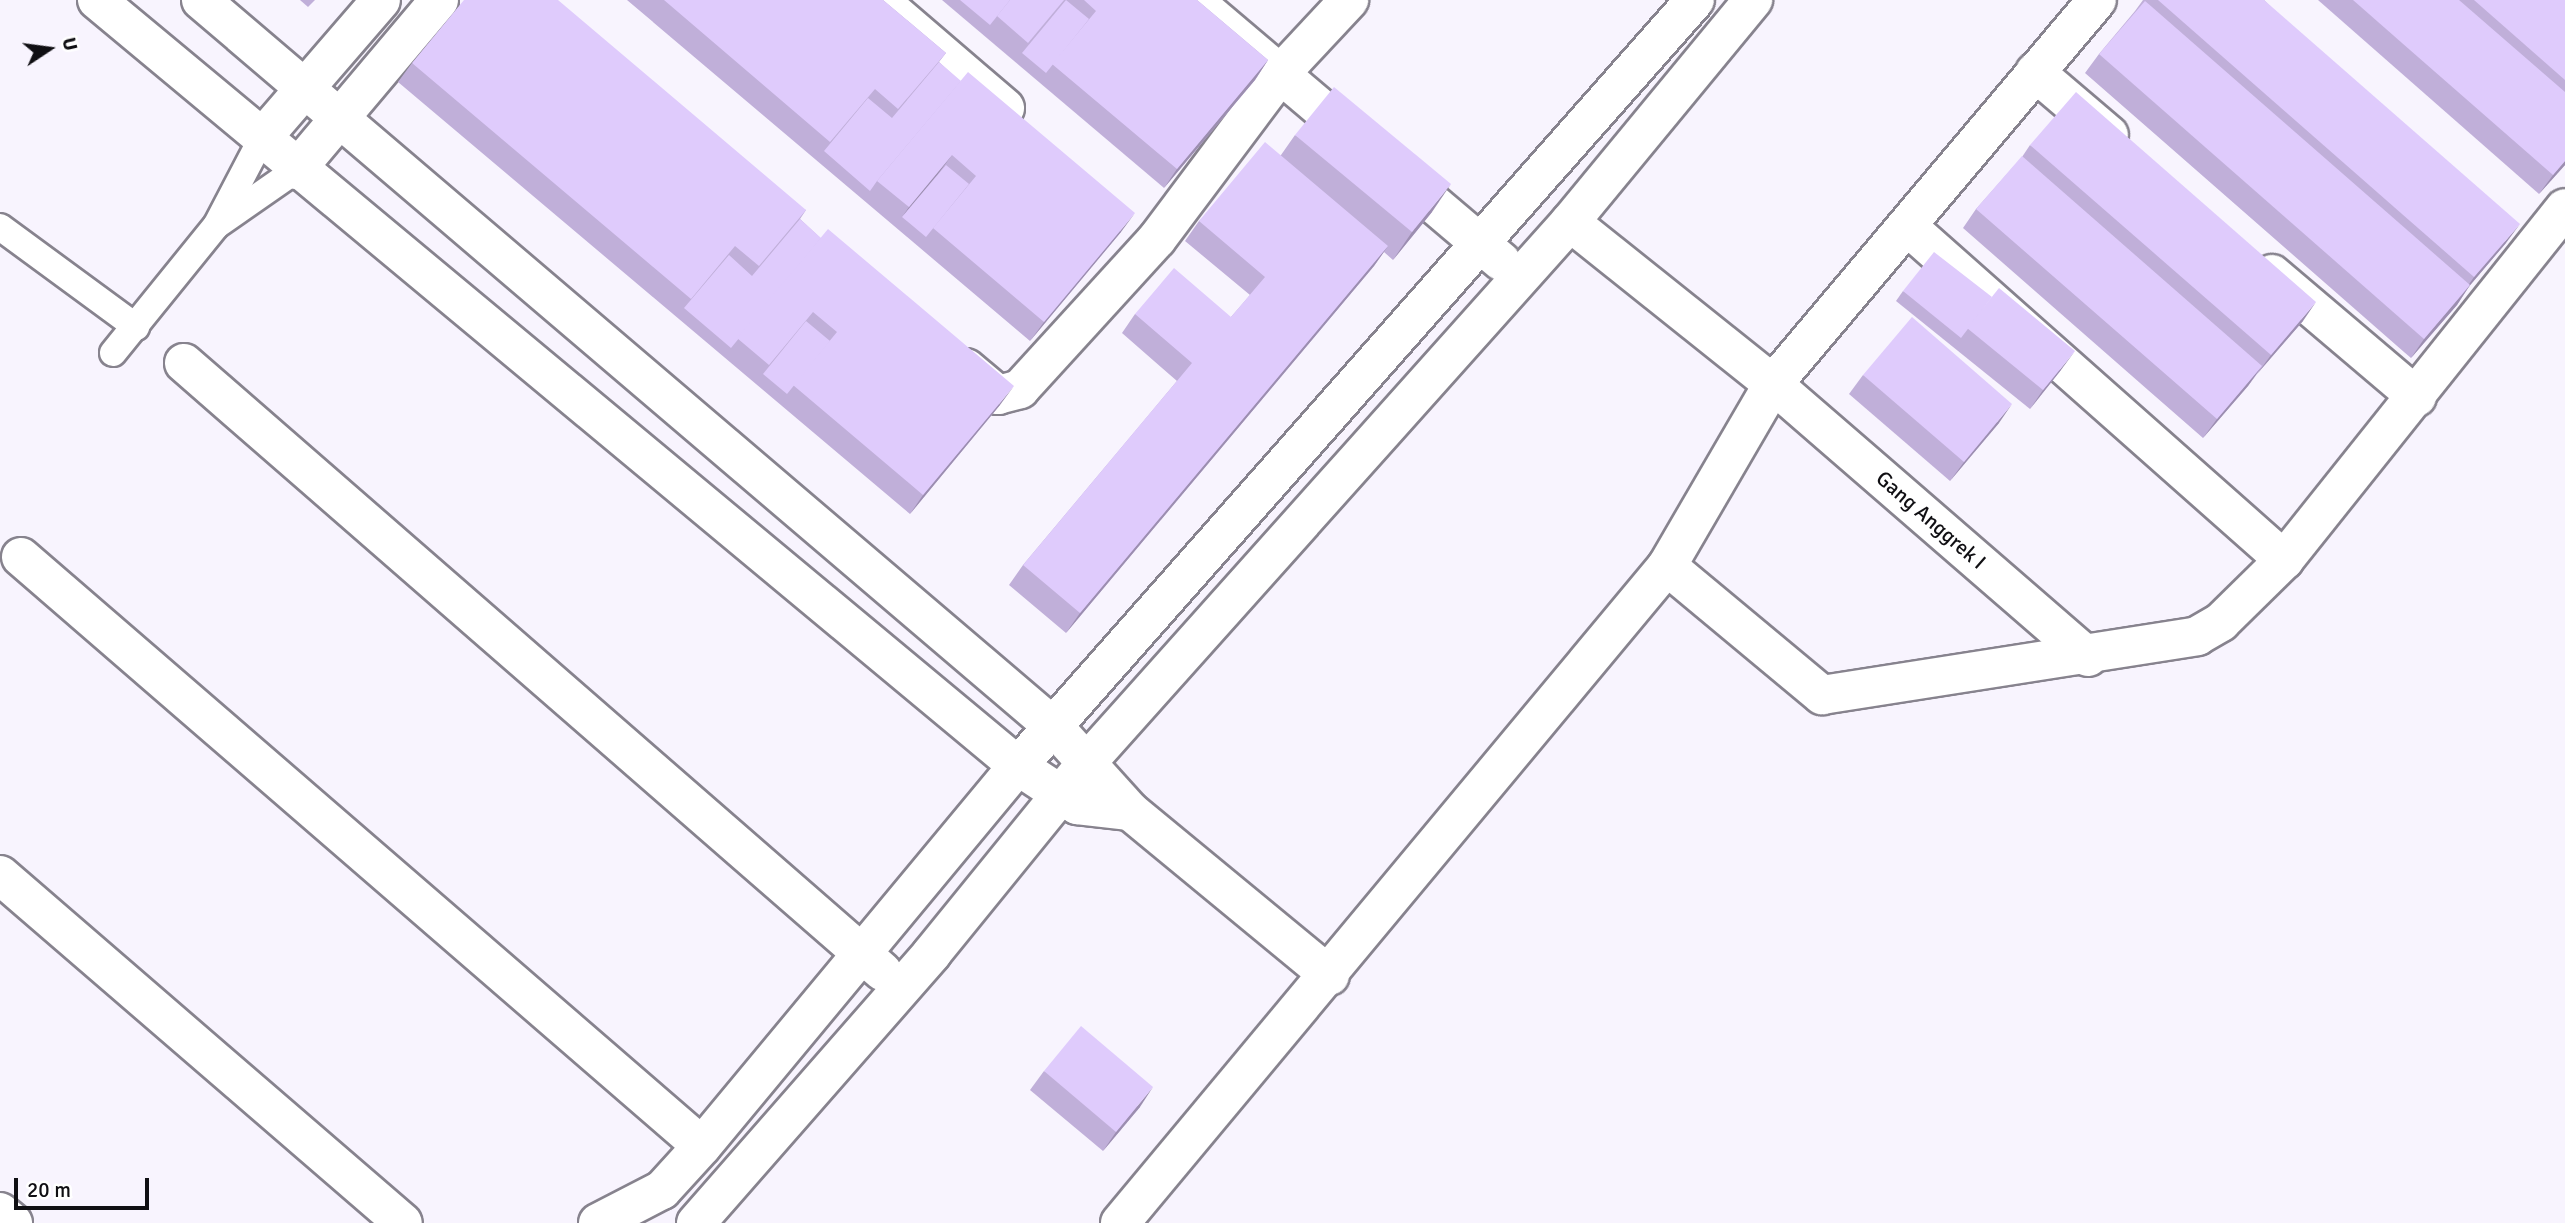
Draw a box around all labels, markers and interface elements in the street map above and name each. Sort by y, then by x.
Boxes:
north arrow [14,14,84,84]
text: U [56,35,83,53]
street label: Gang Anggrek I [1871,466,1991,574]
scale bar [18,1164,152,1208]
text: 20 m [27,1177,71,1203]

